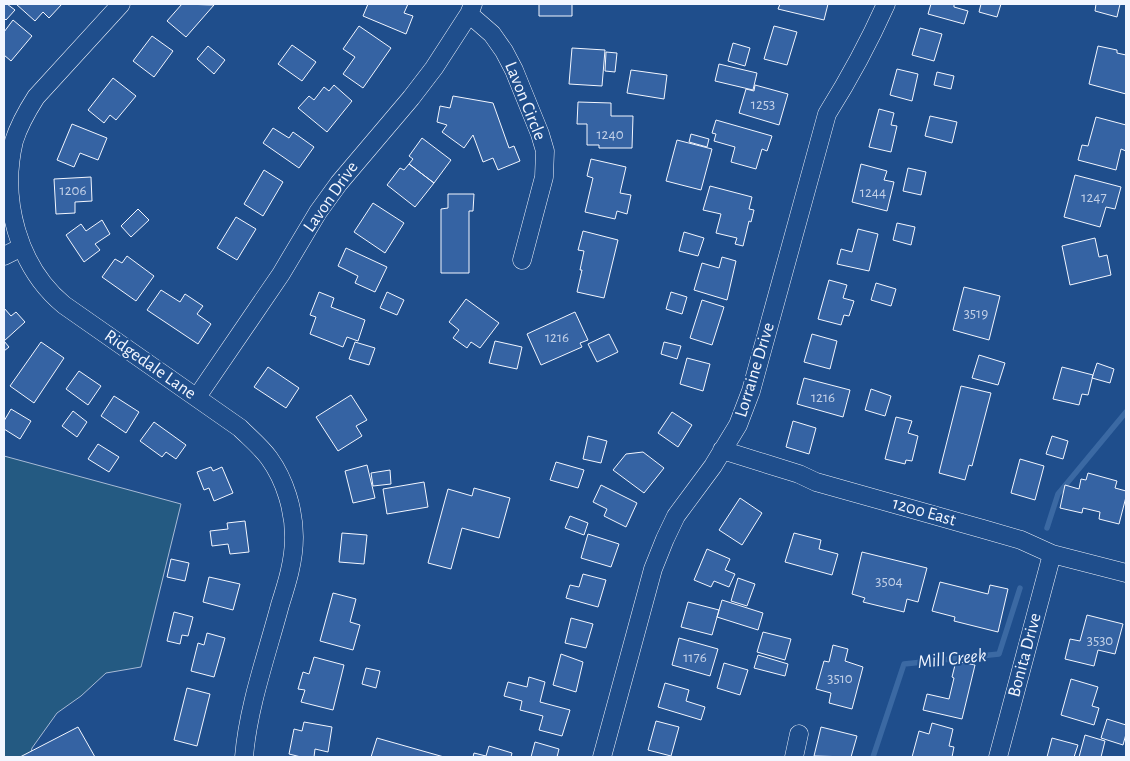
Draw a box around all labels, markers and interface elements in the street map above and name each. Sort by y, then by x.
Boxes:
street label: Lavon Circle [501,59,549,143]
house number: 1253 [751,97,775,112]
house number: 1240 [596,127,624,142]
street label: Lavon Drive [300,159,362,235]
house number: 1206 [60,183,86,198]
house number: 1244 [860,185,886,200]
house number: 1247 [1081,190,1107,205]
house number: 3519 [964,306,988,321]
street label: Lorraine Drive [732,321,778,419]
street label: Ridgedale Lane [101,327,199,403]
house number: 1216 [545,330,569,345]
house number: 1216 [811,390,835,405]
street label: 1200 East [890,494,958,530]
house number: 3504 [875,574,903,589]
street label: Bonita Drive [1005,611,1045,699]
house number: 3530 [1087,633,1113,648]
water label: Mill Creek [917,646,988,672]
house number: 1176 [683,650,707,665]
house number: 3510 [827,671,853,686]

